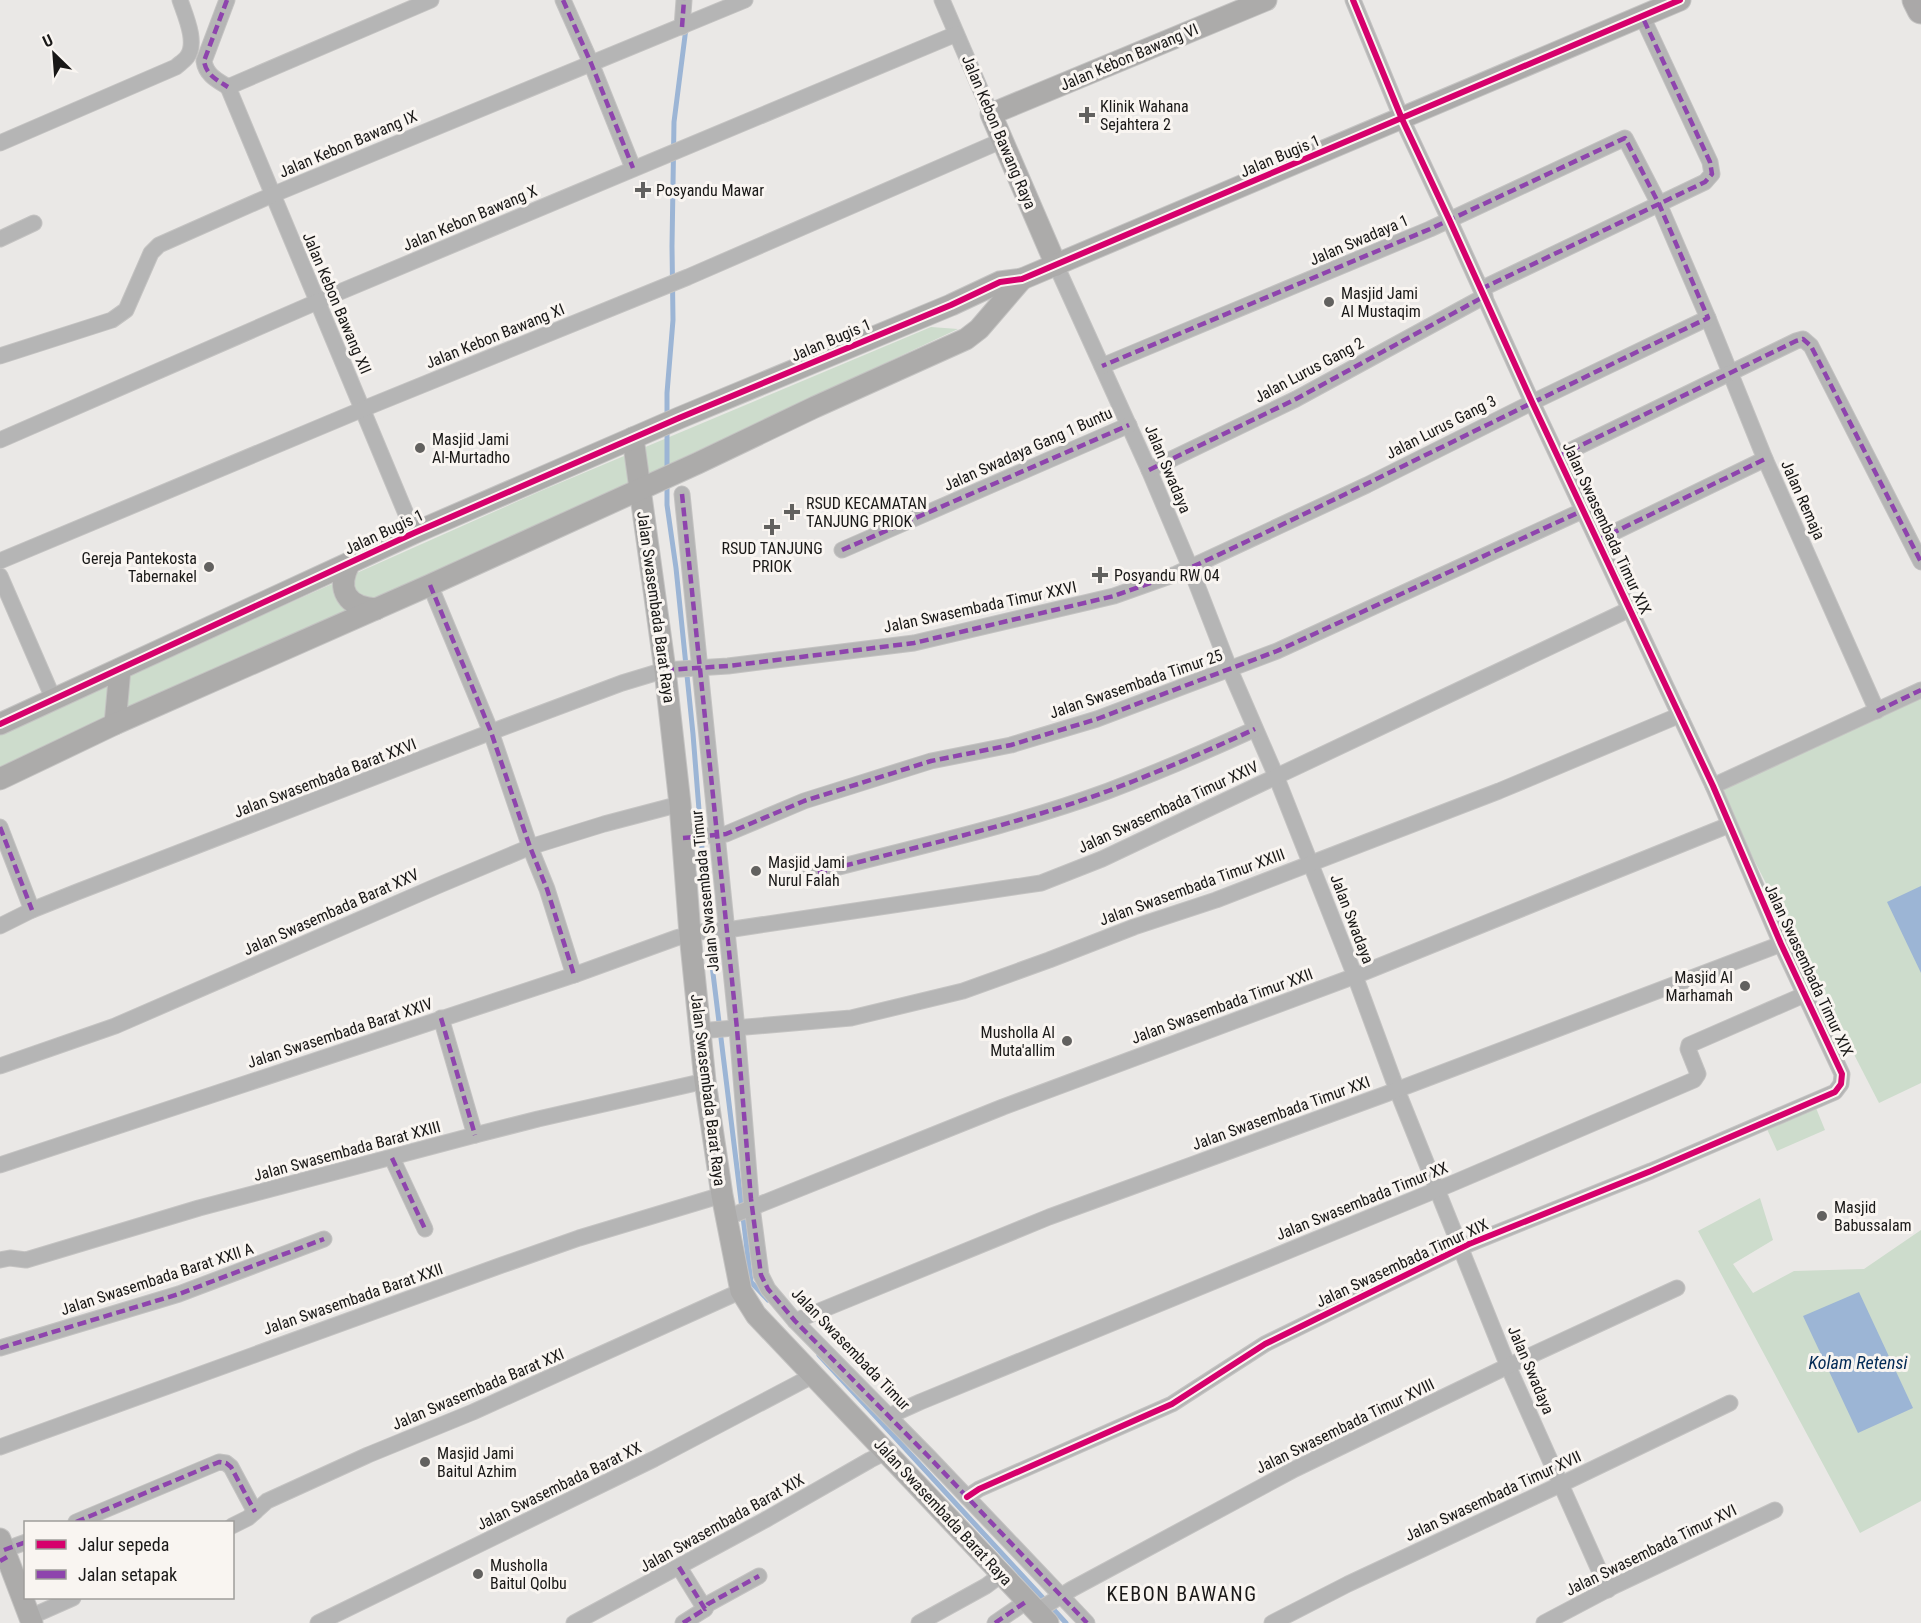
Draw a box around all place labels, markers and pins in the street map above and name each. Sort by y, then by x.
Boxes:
place label: Klinik Wahana Sejahtera 2 [1100,97,1189,134]
marker: Klinik Wahana Sejahtera 2 [1078,106,1096,124]
marker: Posyandu Mawar [634,181,652,199]
place label: Posyandu Mawar [656,181,764,200]
place label: Masjid Jami Al Mustaqim [1341,284,1421,321]
marker: Masjid Jami Al Mustaqim [1322,295,1336,309]
place label: Masjid Jami Al-Murtadho [432,430,510,467]
marker: Masjid Jami Al-Murtadho [413,441,427,455]
place label: RSUD KECAMATAN TANJUNG PRIOK [806,494,927,531]
marker: RSUD KECAMATAN TANJUNG PRIOK [783,503,801,521]
marker: RSUD TANJUNG PRIOK [763,518,781,536]
place label: RSUD TANJUNG PRIOK [721,539,823,576]
place label: Gereja Pantekosta Tabernakel [82,549,197,586]
marker: Gereja Pantekosta Tabernakel [202,560,216,574]
marker: Posyandu RW 04 [1091,566,1109,584]
place label: Posyandu RW 04 [1114,566,1220,585]
place label: Masjid Jami Nurul Falah [768,853,845,890]
marker: Masjid Jami Nurul Falah [749,864,763,878]
place label: Masjid Al Marhamah [1666,968,1733,1005]
marker: Masjid Al Marhamah [1738,979,1752,993]
place label: Musholla Al Muta'allim [981,1023,1055,1060]
marker: Musholla Al Muta'allim [1060,1034,1074,1048]
place label: Masjid Babussalam [1834,1198,1912,1235]
marker: Masjid Babussalam [1815,1209,1829,1223]
place label: Masjid Jami Baitul Azhim [437,1444,517,1481]
marker: Masjid Jami Baitul Azhim [418,1455,432,1469]
place label: Musholla Baitul Qolbu [490,1556,567,1593]
marker: Musholla Baitul Qolbu [471,1567,485,1581]

